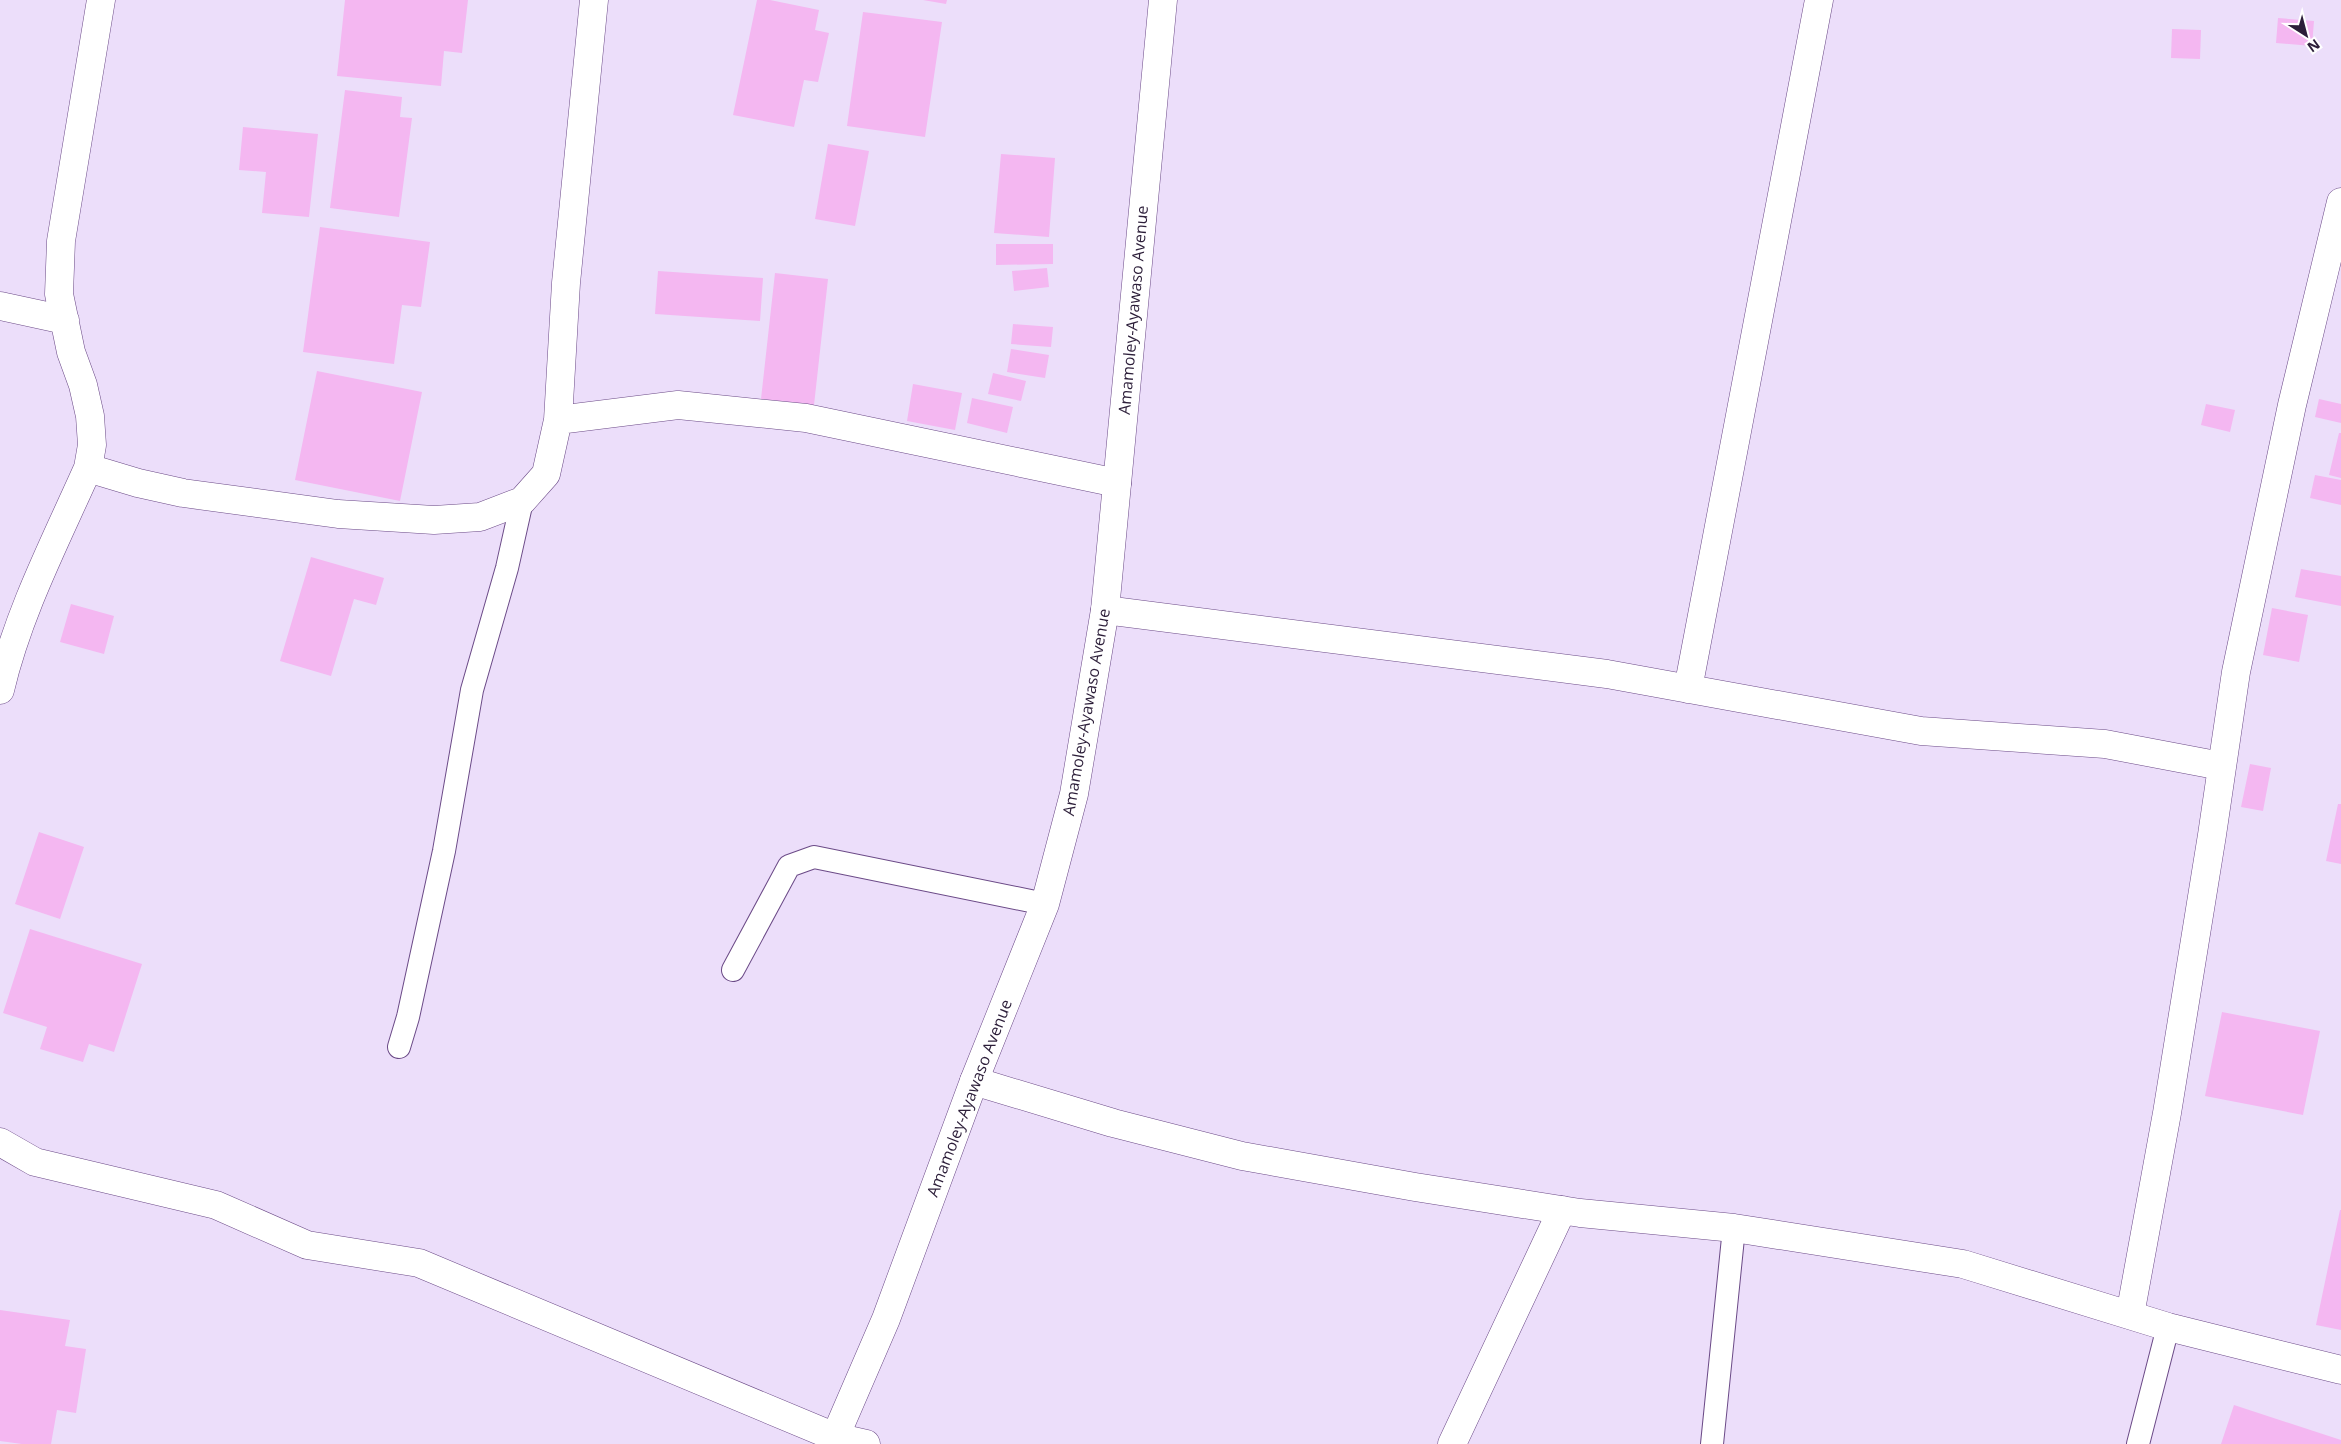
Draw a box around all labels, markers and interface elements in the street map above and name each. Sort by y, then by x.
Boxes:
north arrow [2281,10,2331,60]
text: N [2304,35,2324,57]
street label: Amamoley-Ayawaso Avenue [1113,204,1153,415]
street label: Amamoley-Ayawaso Avenue [1057,607,1115,817]
street label: Amamoley-Ayawaso Avenue [921,996,1017,1200]

